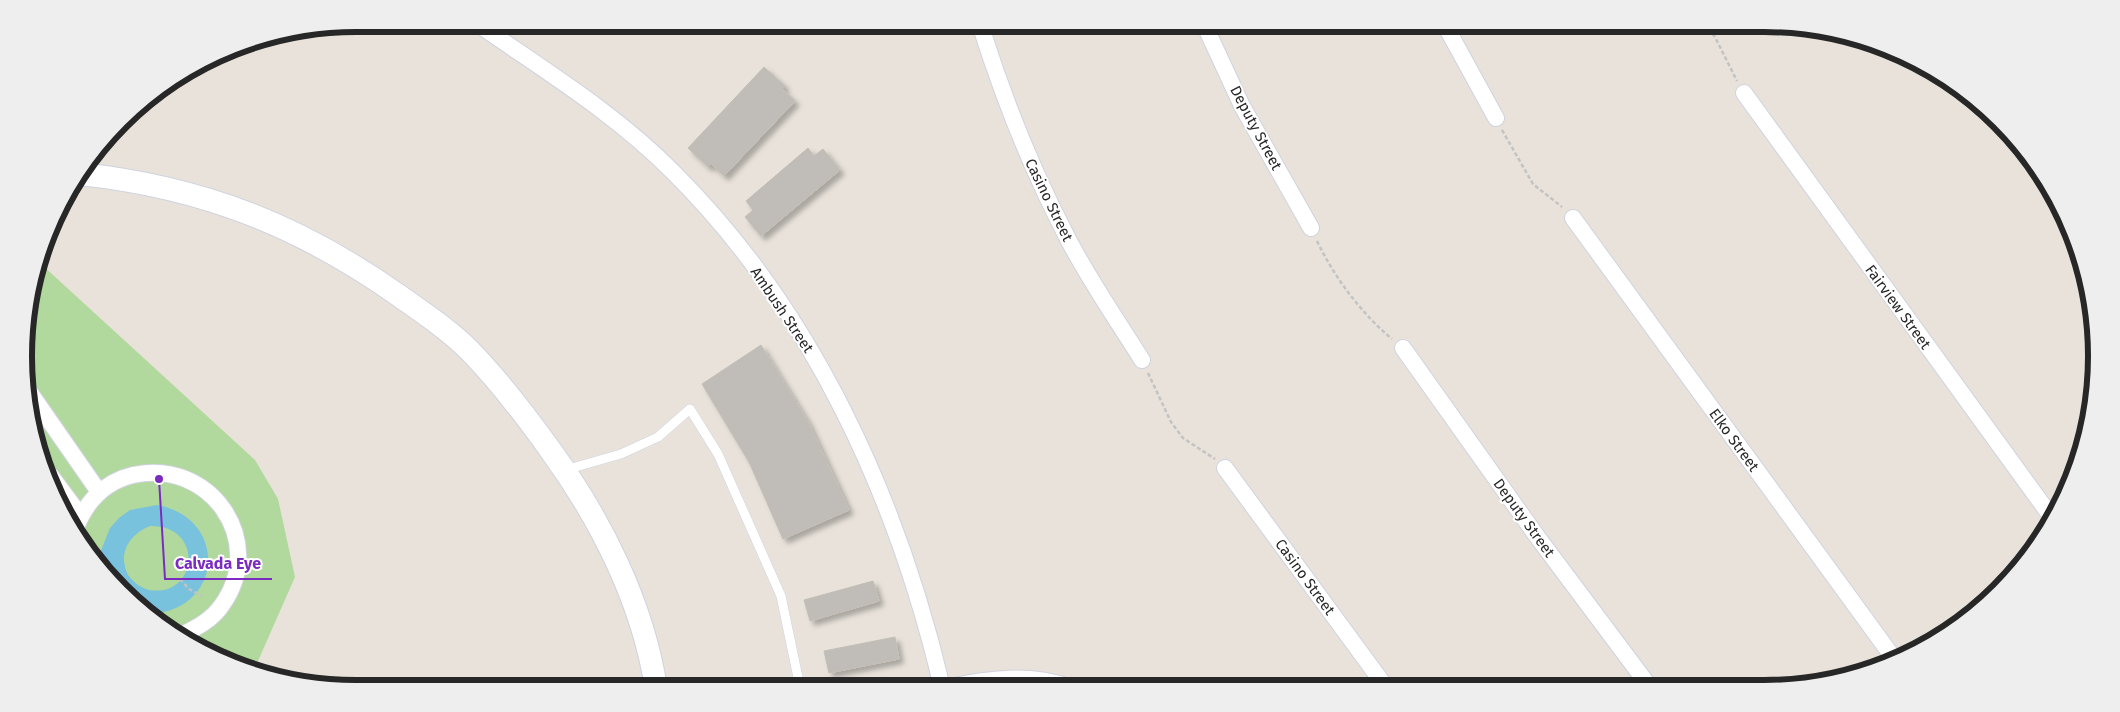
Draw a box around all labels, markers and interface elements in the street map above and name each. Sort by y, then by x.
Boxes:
street label: Deputy Street [1226,83,1286,174]
street label: Casino Street [1021,156,1077,245]
street label: Fairview Street [1861,261,1935,353]
street label: Ambush Street [747,264,818,357]
street label: Elko Street [1705,405,1763,475]
street label: Deputy Street [1489,475,1559,561]
street label: Casino Street [1271,535,1339,619]
callout: Calvada Eye [165,548,272,579]
text: Calvada Eye [175,554,261,573]

